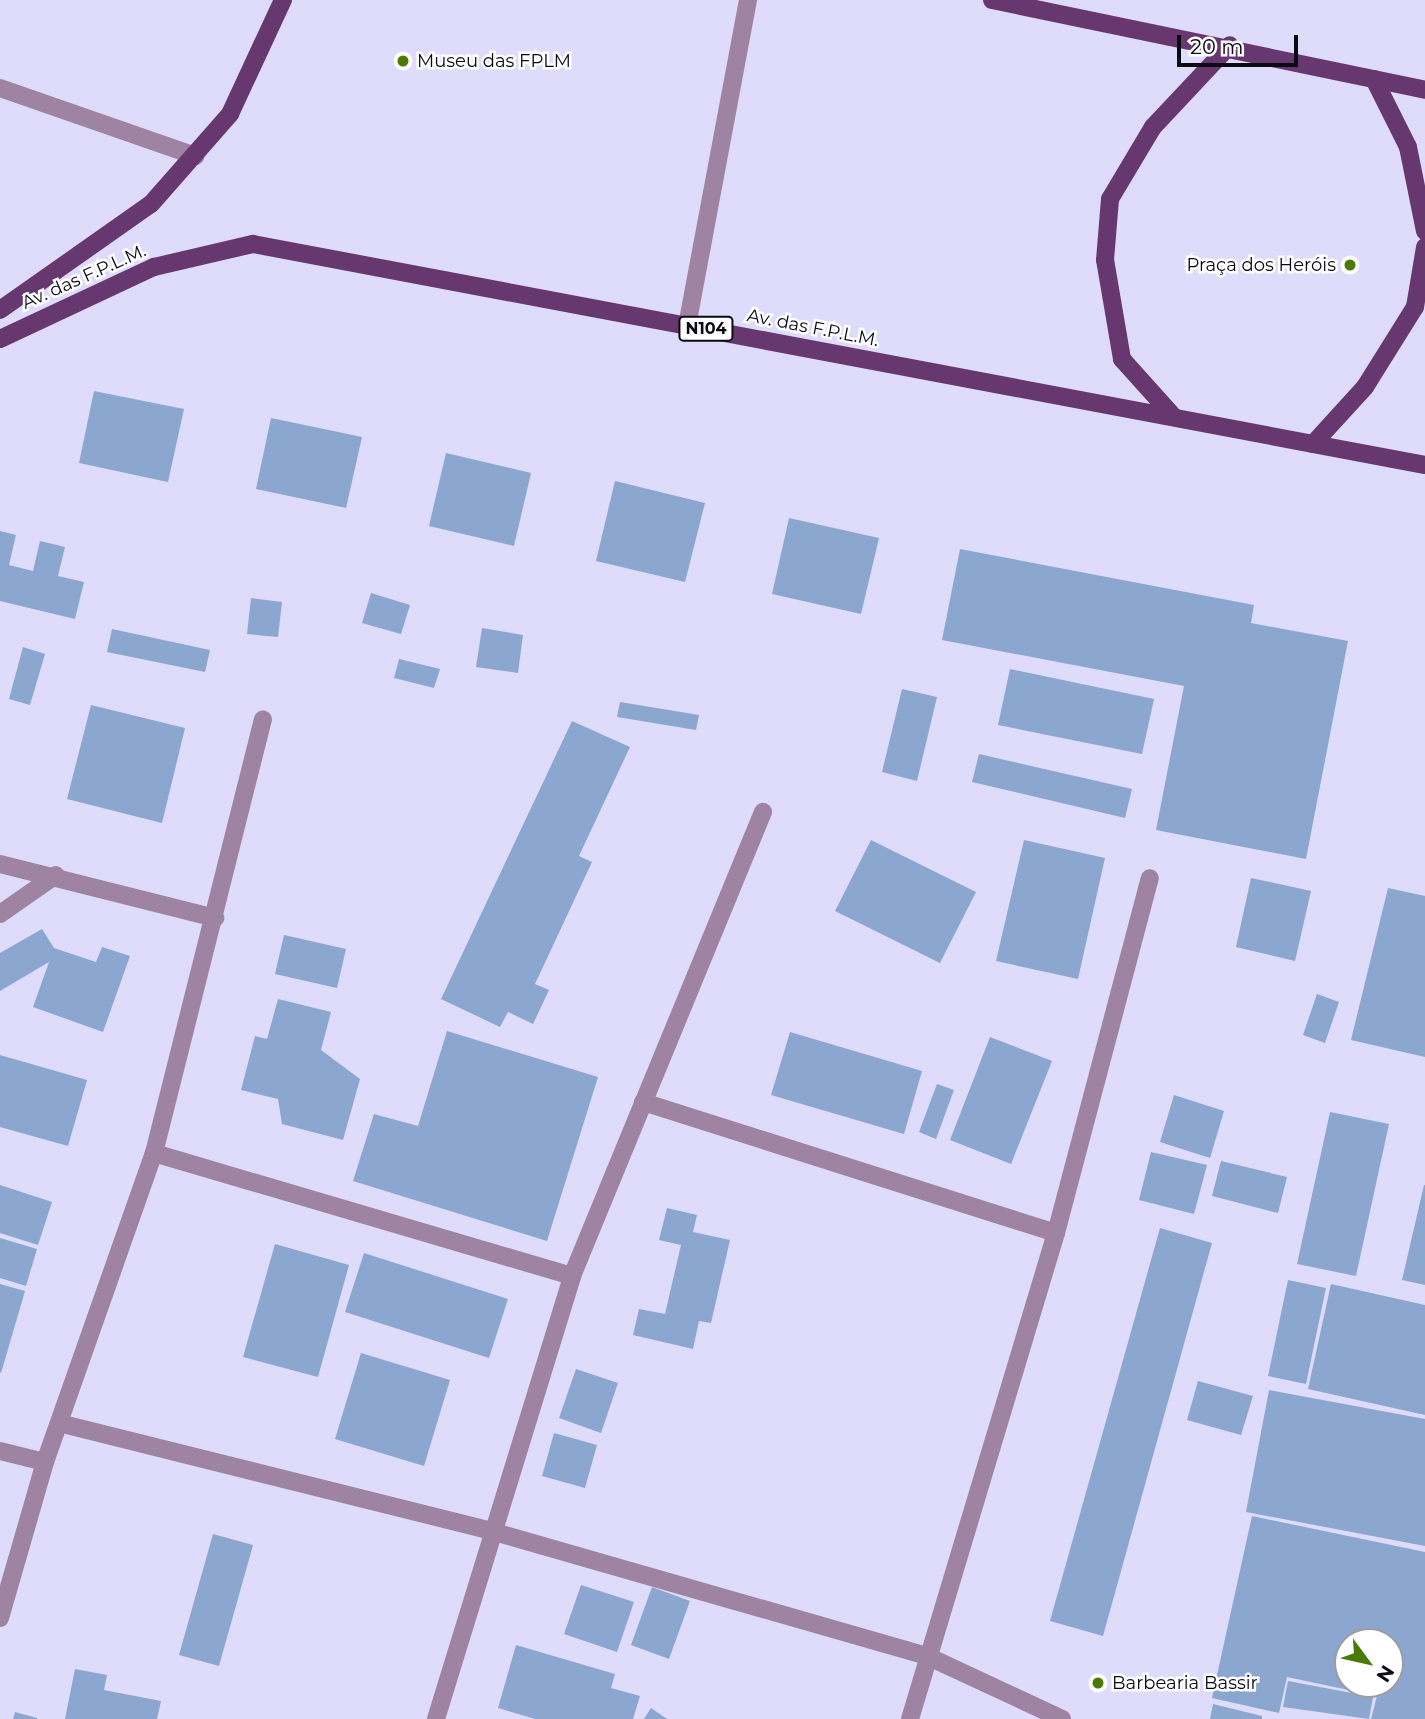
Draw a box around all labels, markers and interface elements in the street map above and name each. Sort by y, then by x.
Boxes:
scale bar [1180,21,1301,65]
text: 20 m [1190,34,1244,59]
place label: Museu das FPLM [417,50,571,72]
marker: Museu das FPLM [395,53,411,69]
street label: Av. das F.P.L.M. [19,240,149,314]
place label: Praça dos Heróis [1187,254,1336,276]
marker: Praça dos Heróis [1342,257,1358,273]
street label: Av. das F.P.L.M. [745,305,881,351]
road number: N104 [678,316,734,342]
north arrow [1334,1628,1404,1698]
text: N [1372,1661,1399,1686]
place label: Barbearia Bassir [1112,1672,1258,1694]
marker: Barbearia Bassir [1090,1675,1106,1691]

